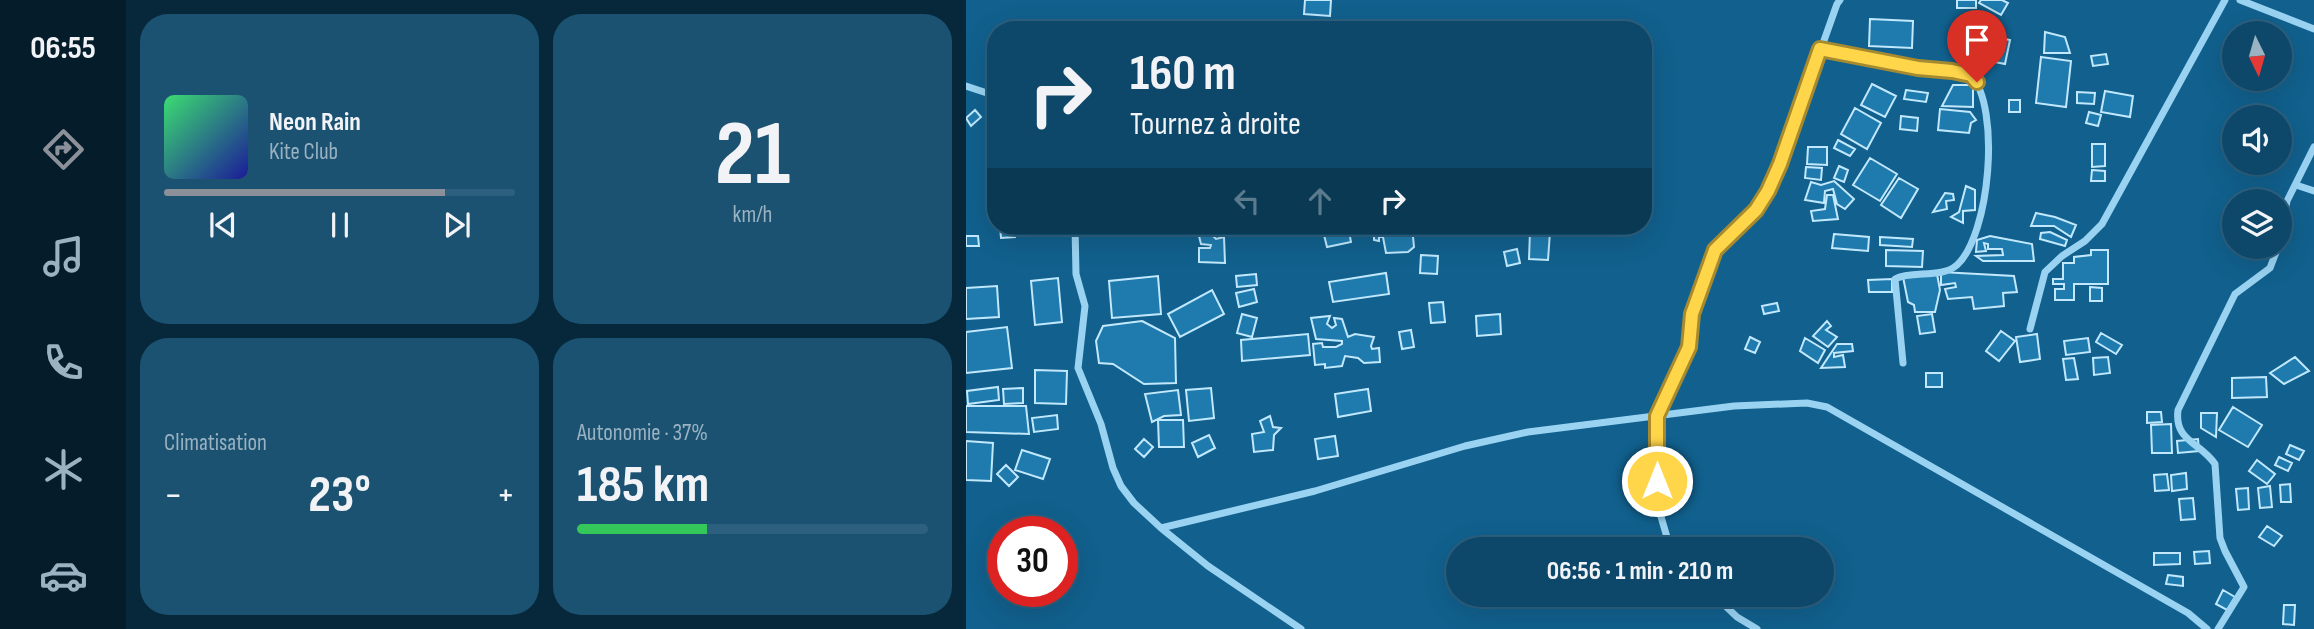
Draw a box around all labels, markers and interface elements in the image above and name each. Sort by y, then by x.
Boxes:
pin [1947,10,2007,82]
icon: arrive [1958,21,1996,59]
north arrow [2222,21,2292,91]
map controls [2222,21,2292,259]
text: 06:55 [30,29,96,68]
text: 160 m [1130,45,1236,104]
icon: right [1015,49,1106,140]
text: 21 [715,101,790,210]
text: Tournez à droite [1130,105,1301,144]
button: sound [2222,105,2292,175]
text: Neon Rain [269,107,361,138]
icon: directions [39,125,88,174]
text: Kite Club [269,138,338,166]
icon: left [1228,182,1266,220]
icon: ahead [1301,182,1339,220]
icon: right [1374,182,1412,220]
button: layers [2222,189,2292,259]
text: km/h [733,201,772,229]
icon: previous [204,206,242,244]
icon: pause [321,206,359,244]
icon: next [438,206,476,244]
icon: music [39,232,88,281]
icon: phone [39,338,88,387]
text: Autonomie · 37% [577,419,708,447]
text: Climatisation [164,429,267,457]
position arrow [1620,444,1694,518]
icon: climate [39,445,88,494]
text: 185 km [577,454,709,517]
text: 23° [308,464,371,527]
text: − [164,473,183,518]
text: + [496,473,515,518]
speed limit sign: 30 [987,516,1078,607]
icon: car [39,551,88,600]
text: 06:56 · 1 min · 210 m [1547,556,1733,587]

